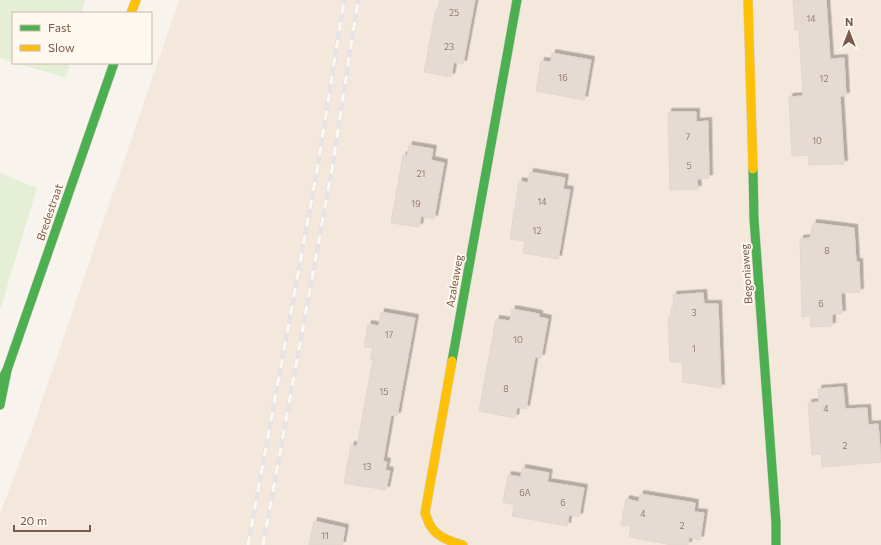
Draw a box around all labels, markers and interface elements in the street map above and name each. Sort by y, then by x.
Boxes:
house number: 25 [449,7,459,18]
legend [12,12,152,64]
north arrow [829,12,869,52]
house number: 14 [806,13,816,24]
text: N [845,15,853,28]
text: Fast [48,20,71,34]
text: Slow [48,40,75,54]
house number: 23 [444,41,454,52]
house number: 16 [558,72,568,83]
house number: 12 [820,73,828,84]
house number: 7 [686,131,691,142]
house number: 10 [812,135,822,146]
house number: 5 [686,160,692,171]
house number: 21 [417,168,425,179]
street label: Bredestraat [33,182,65,242]
house number: 14 [537,196,547,207]
house number: 19 [411,198,421,209]
house number: 12 [533,225,541,236]
street label: Begoniaweg [737,243,755,305]
house number: 8 [824,245,830,256]
street label: Azaleaweg [443,254,465,308]
house number: 6 [818,298,824,309]
house number: 3 [691,307,697,318]
house number: 17 [385,329,394,340]
house number: 10 [513,334,523,345]
house number: 1 [692,343,696,354]
house number: 8 [503,383,509,394]
house number: 15 [379,386,389,397]
house number: 4 [823,403,829,414]
house number: 2 [843,440,848,451]
house number: 13 [363,461,371,472]
house number: 6A [519,487,531,498]
house number: 6 [560,497,566,508]
scale bar [14,507,90,533]
house number: 4 [640,508,646,519]
text: 20 m [20,513,47,527]
house number: 2 [680,520,685,531]
house number: 11 [321,530,329,541]

